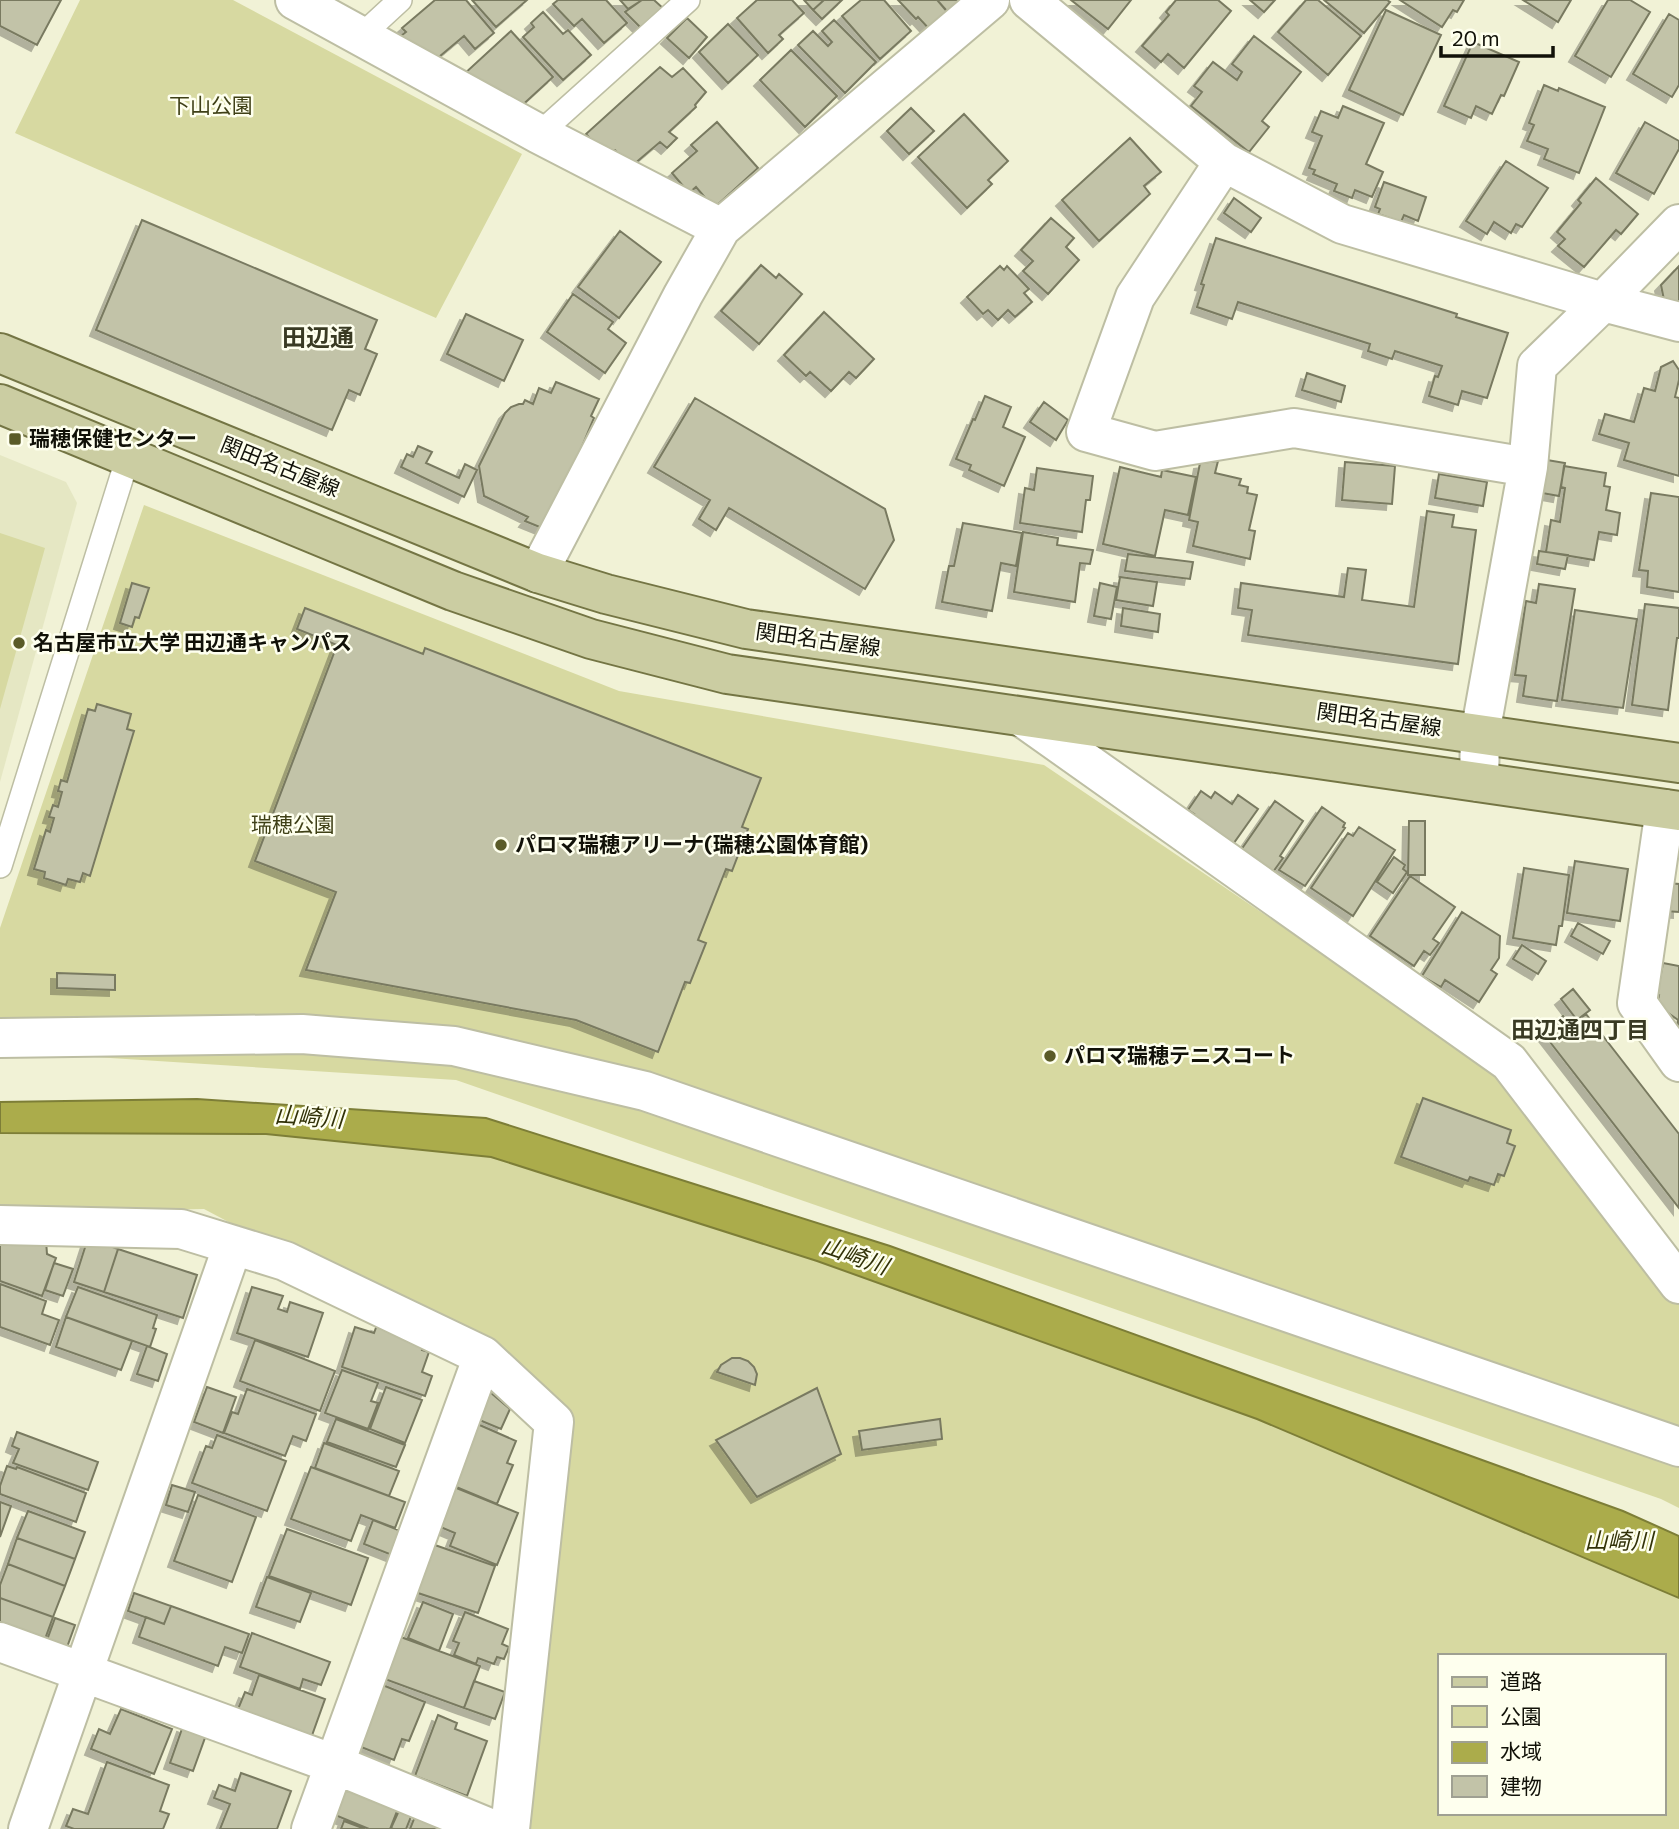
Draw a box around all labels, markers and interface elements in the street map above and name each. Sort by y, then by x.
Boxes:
scale bar [1441,14,1553,58]
text: 20 m [1452,25,1500,50]
park label: 下山公園 [169,92,253,117]
district label: 田辺通 [282,322,354,351]
place label: 瑞穂保健センター [29,425,197,450]
street label: 関田名古屋線 [217,430,344,501]
marker: 瑞穂保健センター [7,431,23,447]
street label: 関田名古屋線 [754,617,882,660]
place label: 名古屋市立大学 田辺通キャンパス [33,629,352,654]
marker: 名古屋市立大学 田辺通キャンパス [11,635,27,651]
street label: 関田名古屋線 [1315,697,1443,740]
park label: 瑞穂公園 [251,811,335,836]
place label: パロマ瑞穂アリーナ(瑞穂公園体育館) [515,831,868,856]
marker: パロマ瑞穂アリーナ(瑞穂公園体育館) [493,837,509,853]
district label: 田辺通四丁目 [1511,1015,1649,1043]
place label: パロマ瑞穂テニスコート [1064,1042,1295,1067]
marker: パロマ瑞穂テニスコート [1042,1048,1058,1064]
water label: 山崎川 [274,1100,347,1133]
water label: 山崎川 [818,1231,895,1281]
water label: 山崎川 [1585,1526,1657,1554]
legend [1438,1654,1665,1815]
text: 道路 [1500,1668,1542,1693]
text: 公園 [1500,1703,1542,1728]
text: 水域 [1500,1738,1542,1763]
text: 建物 [1500,1773,1542,1798]

